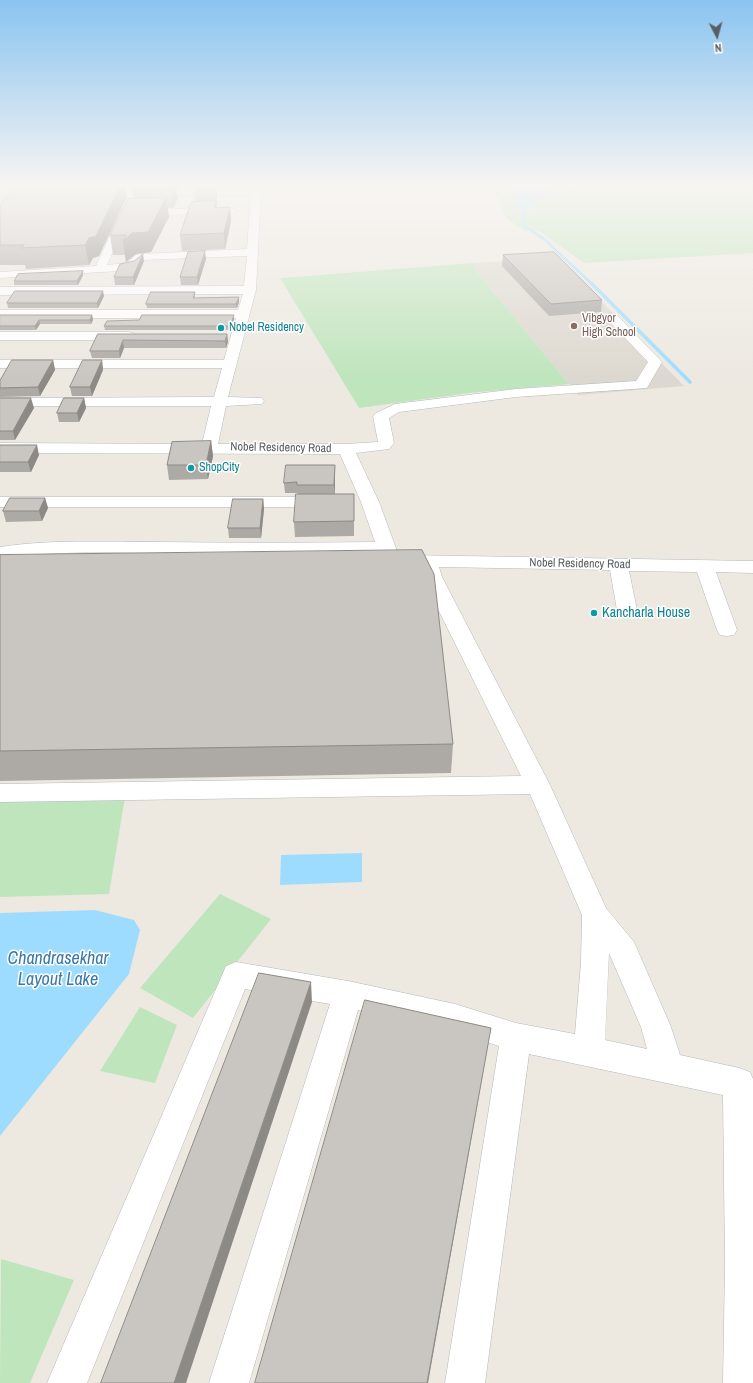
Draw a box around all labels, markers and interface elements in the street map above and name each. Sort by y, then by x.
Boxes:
north arrow [697,16,737,56]
text: N [714,41,722,55]
place label: Vibgyor High School [582,312,636,340]
place label: Nobel Residency [229,321,304,335]
marker: Vibgyor High School [569,321,579,331]
marker: Nobel Residency [216,323,226,333]
street label: Nobel Residency Road [230,440,332,456]
place label: ShopCity [199,461,239,475]
marker: ShopCity [186,463,196,473]
street label: Nobel Residency Road [529,556,631,572]
place label: Kancharla House [602,605,690,621]
marker: Kancharla House [589,608,599,618]
water label: Chandrasekhar Layout Lake [8,948,108,990]

